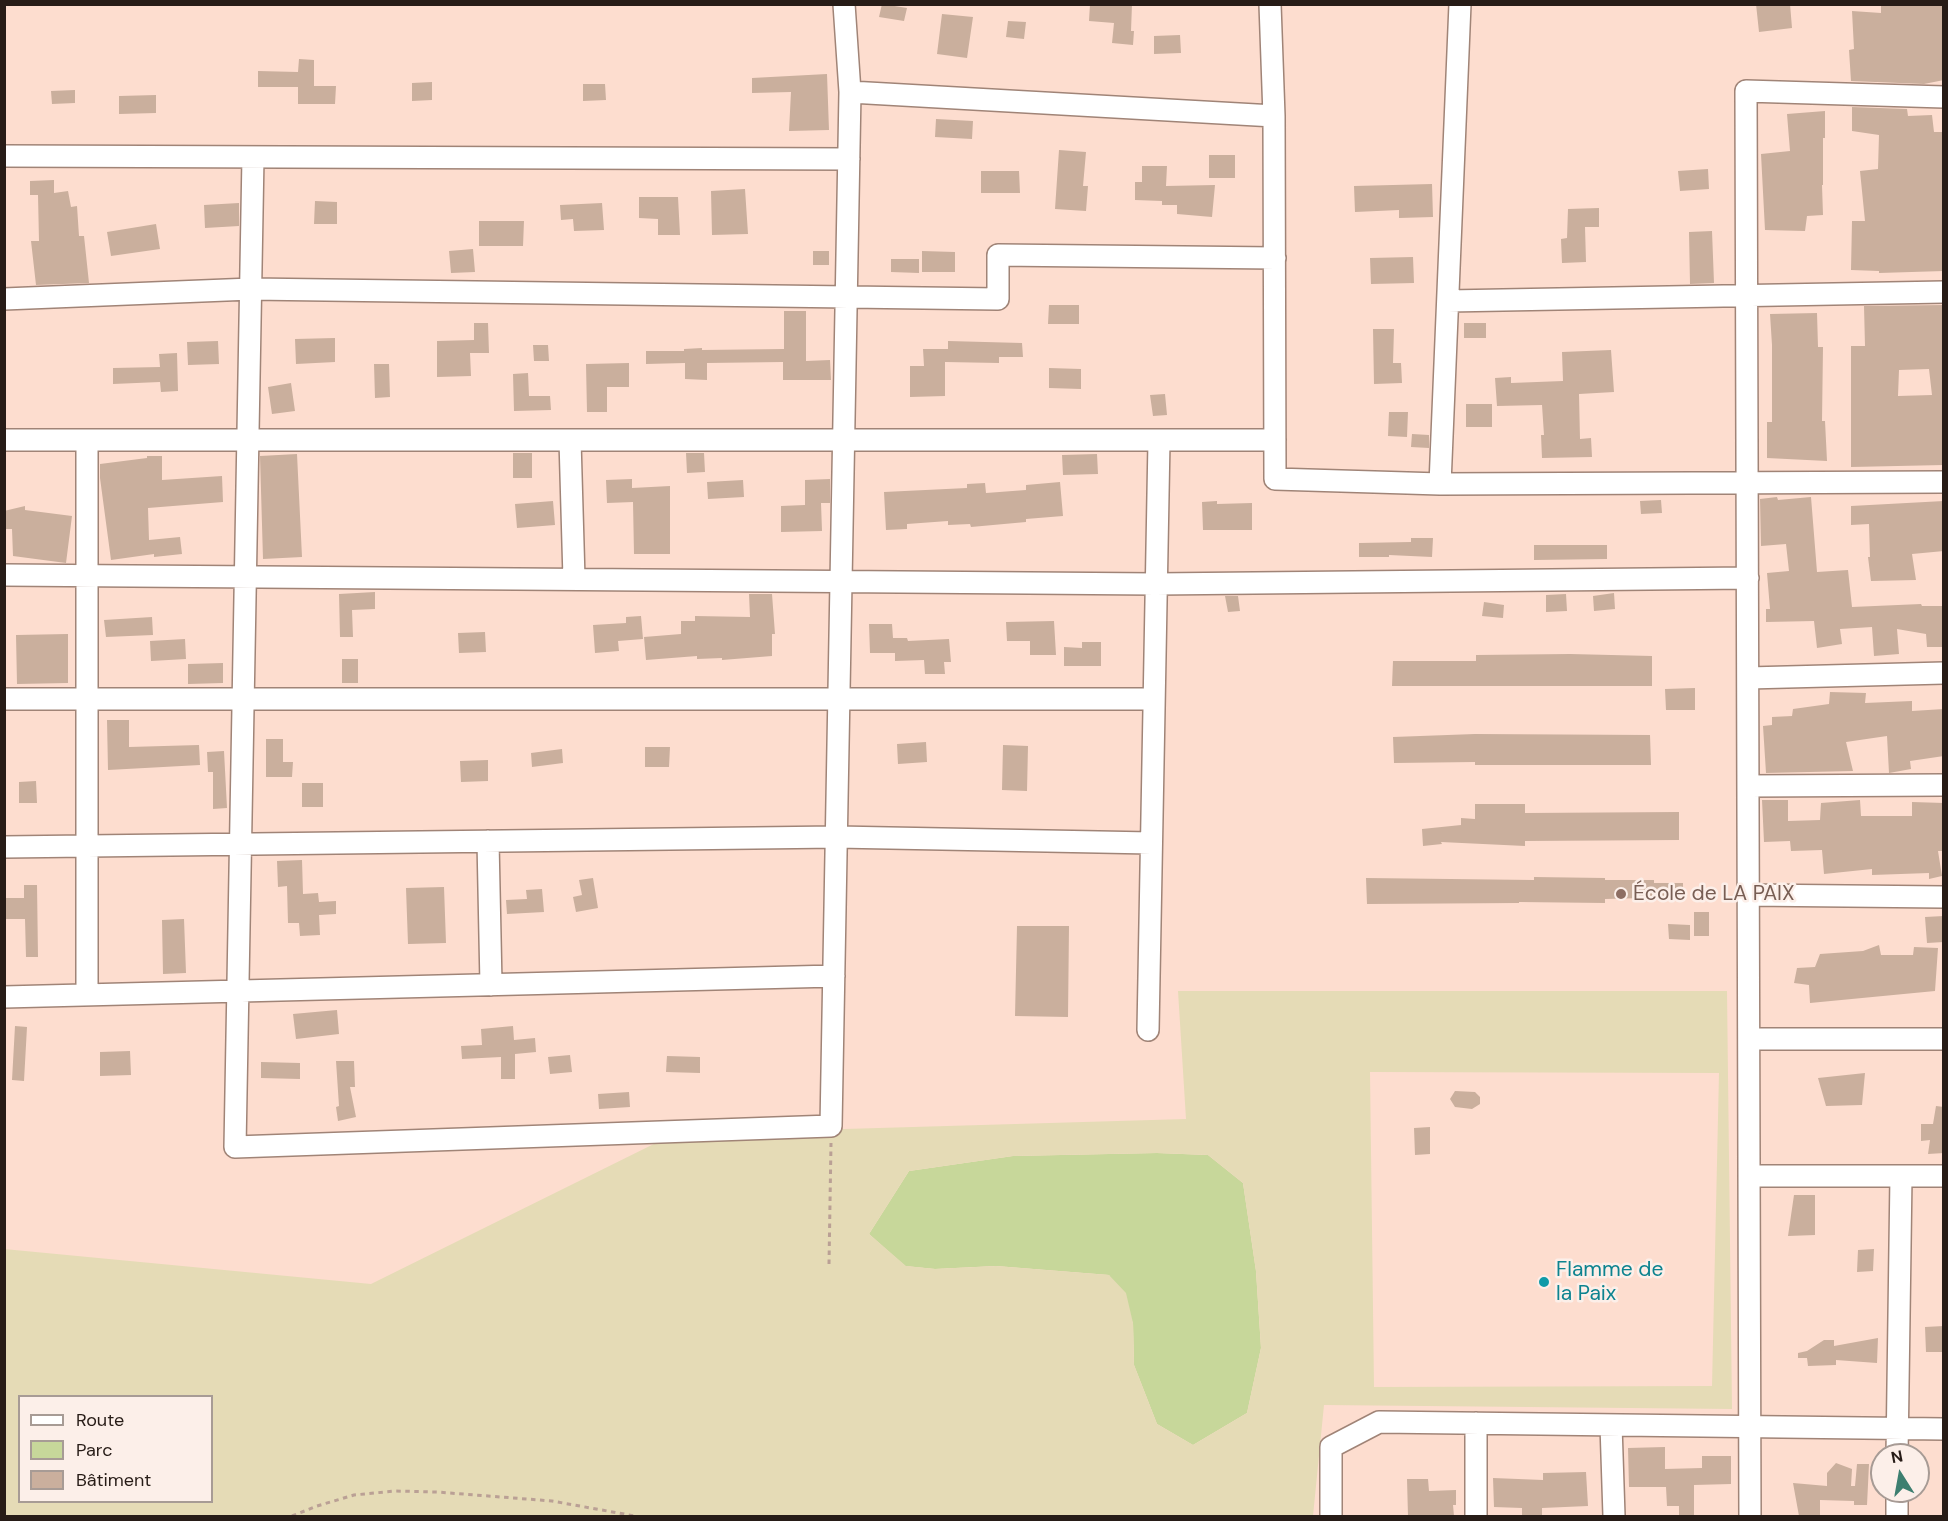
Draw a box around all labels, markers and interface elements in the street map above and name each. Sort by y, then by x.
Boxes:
place label: École de LA PAIX [1633,881,1795,907]
marker: École de LA PAIX [1614,887,1628,901]
place label: Flamme de la Paix [1556,1257,1663,1307]
marker: Flamme de la Paix [1537,1275,1551,1289]
legend [18,1395,213,1503]
text: Route [76,1408,124,1432]
text: Parc [76,1438,112,1462]
north arrow [1870,1443,1930,1503]
text: N [1889,1445,1905,1468]
text: Bâtiment [76,1468,151,1492]

